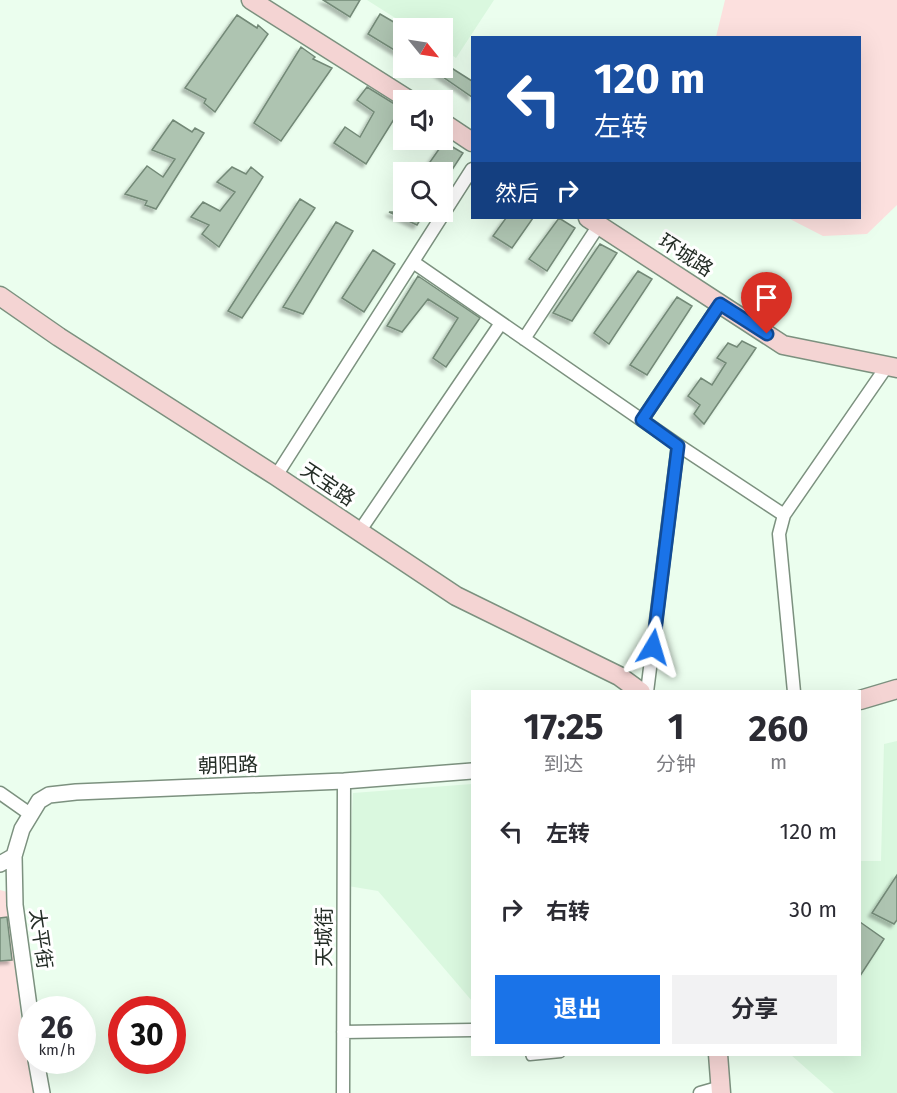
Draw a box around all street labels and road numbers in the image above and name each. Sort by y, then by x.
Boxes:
street label: 环城路 [654,229,718,281]
street label: 天宝路 [296,457,360,511]
street label: 朝阳路 [198,752,258,778]
street label: 天城街 [312,907,336,967]
street label: 太平街 [25,908,57,970]

